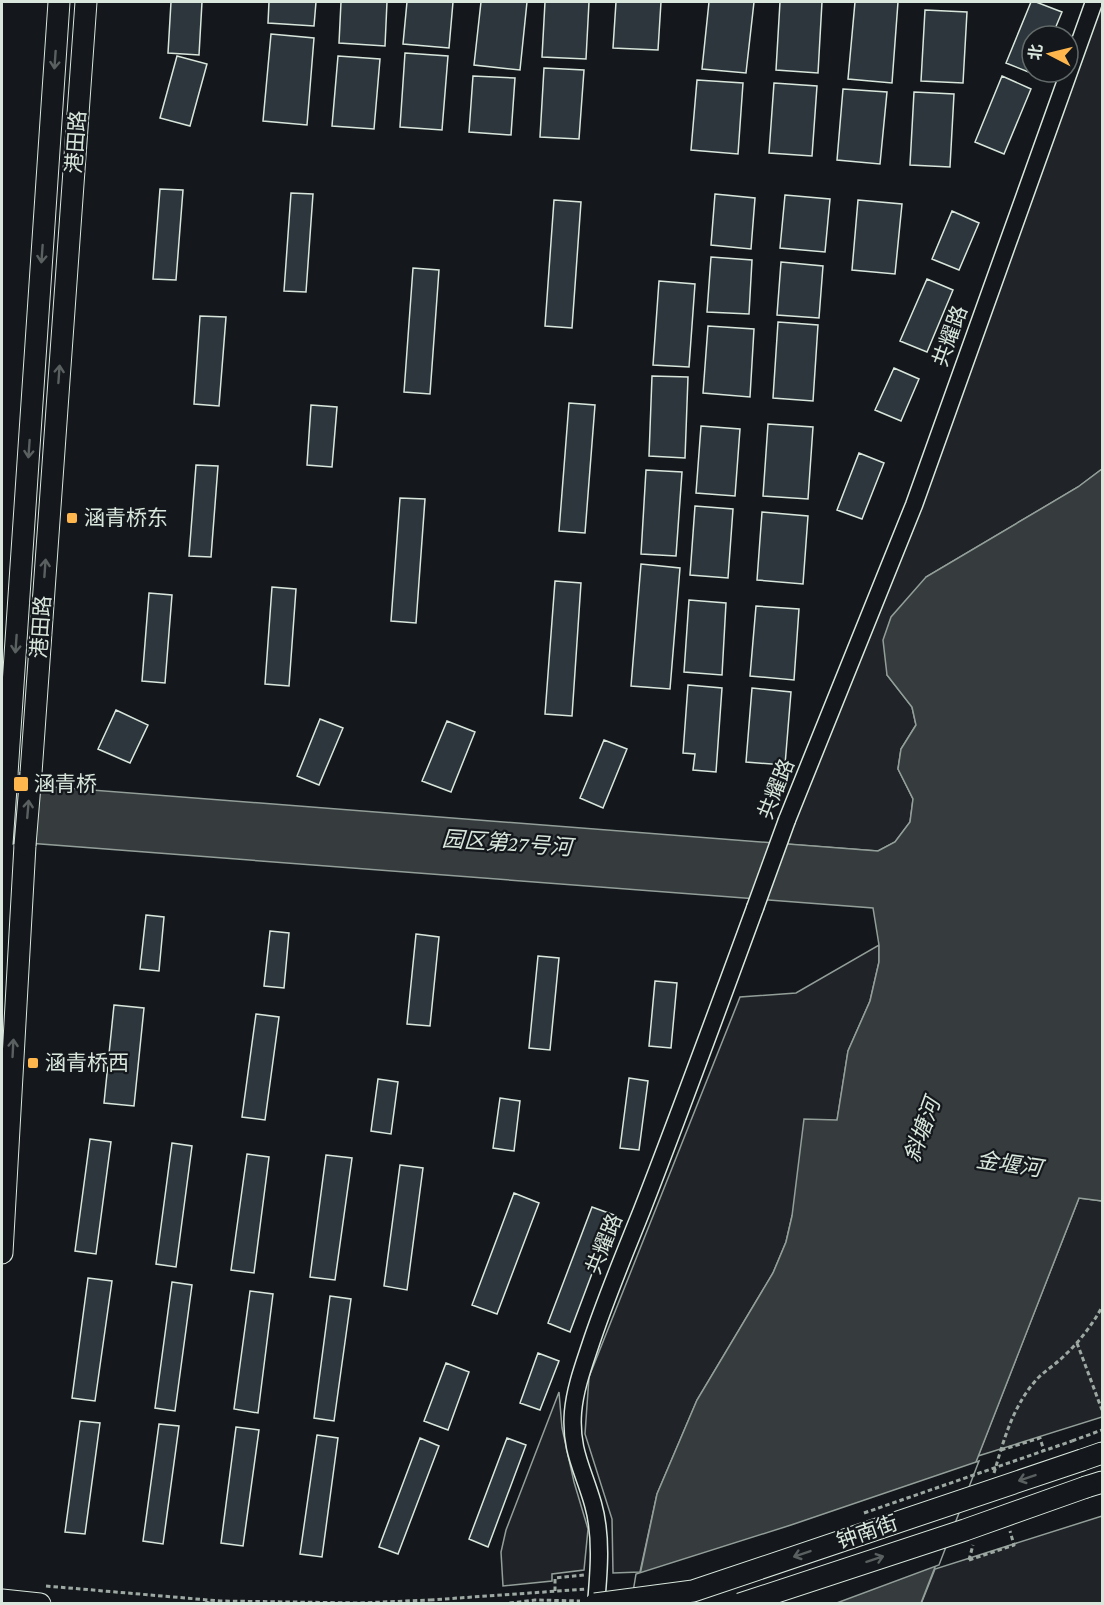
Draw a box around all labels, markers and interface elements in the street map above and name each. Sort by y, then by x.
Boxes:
north arrow [1020,24,1080,84]
text: 北 [1026,43,1045,61]
one-way arrow [49,49,60,69]
street label: 港田路 [62,110,90,174]
one-way arrow [36,244,47,264]
street label: 共耀路 [928,302,972,370]
one-way arrow [54,364,65,384]
one-way arrow [23,438,34,458]
place label: 涵青桥东 [84,506,168,530]
marker: 涵青桥东 [65,511,79,525]
one-way arrow [40,559,51,579]
street label: 港田路 [27,595,55,659]
one-way arrow [10,633,21,653]
street label: 共耀路 [753,755,799,823]
place label: 涵青桥 [34,772,97,796]
marker: 涵青桥 [12,775,30,793]
one-way arrow [23,800,34,819]
water label: 园区第27号河 [441,826,577,860]
one-way arrow [8,1039,19,1059]
place label: 涵青桥西 [45,1051,129,1075]
marker: 涵青桥西 [26,1056,40,1070]
water label: 斜塘河 [899,1091,946,1165]
water label: 金堰河 [975,1147,1047,1182]
street label: 共耀路 [581,1210,627,1278]
one-way arrow [1018,1474,1037,1485]
street label: 钟南街 [833,1510,901,1554]
one-way arrow [793,1550,812,1561]
one-way arrow [865,1553,884,1564]

